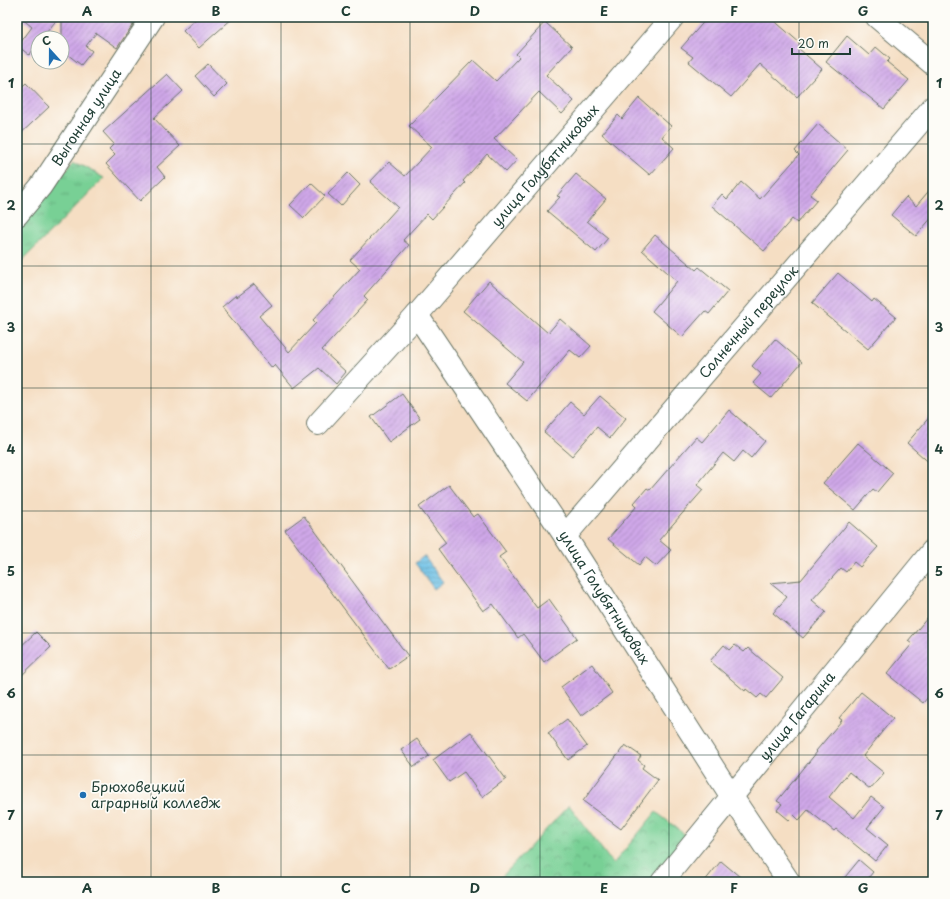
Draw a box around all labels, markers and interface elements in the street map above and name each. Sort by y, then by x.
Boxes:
text: A [82,1,92,20]
text: B [212,1,221,20]
text: C [341,1,351,20]
text: D [470,1,480,20]
text: E [600,1,608,20]
text: F [730,1,738,20]
text: G [858,1,868,20]
north arrow [30,30,70,70]
scale bar [792,30,850,56]
text: С [39,31,53,50]
text: 20 m [798,34,829,52]
street label: Выгонная улица [46,64,126,170]
text: 1 [8,73,14,92]
text: 1 [936,73,942,92]
street label: улица Голубятниковых [486,100,603,231]
text: 2 [6,195,16,214]
text: 2 [934,195,944,214]
street label: Солнечный переулок [694,260,803,383]
text: 3 [7,317,16,336]
text: 3 [935,317,944,336]
text: 4 [7,439,16,458]
text: 4 [935,439,944,458]
street label: улица Голубятниковых [554,526,656,668]
text: 5 [7,561,15,580]
text: 5 [935,561,943,580]
street label: улица Гагарина [754,667,840,765]
text: 6 [6,683,16,702]
text: 6 [934,683,944,702]
place label: Брюховецкий аграрный колледж [91,776,221,813]
marker: Брюховецкий аграрный колледж [78,790,88,800]
text: 7 [7,805,15,824]
text: 7 [935,805,943,824]
text: A [82,878,92,897]
text: B [212,878,221,897]
text: C [341,878,351,897]
text: D [470,878,480,897]
text: E [600,878,608,897]
text: F [730,878,738,897]
text: G [858,878,868,897]

